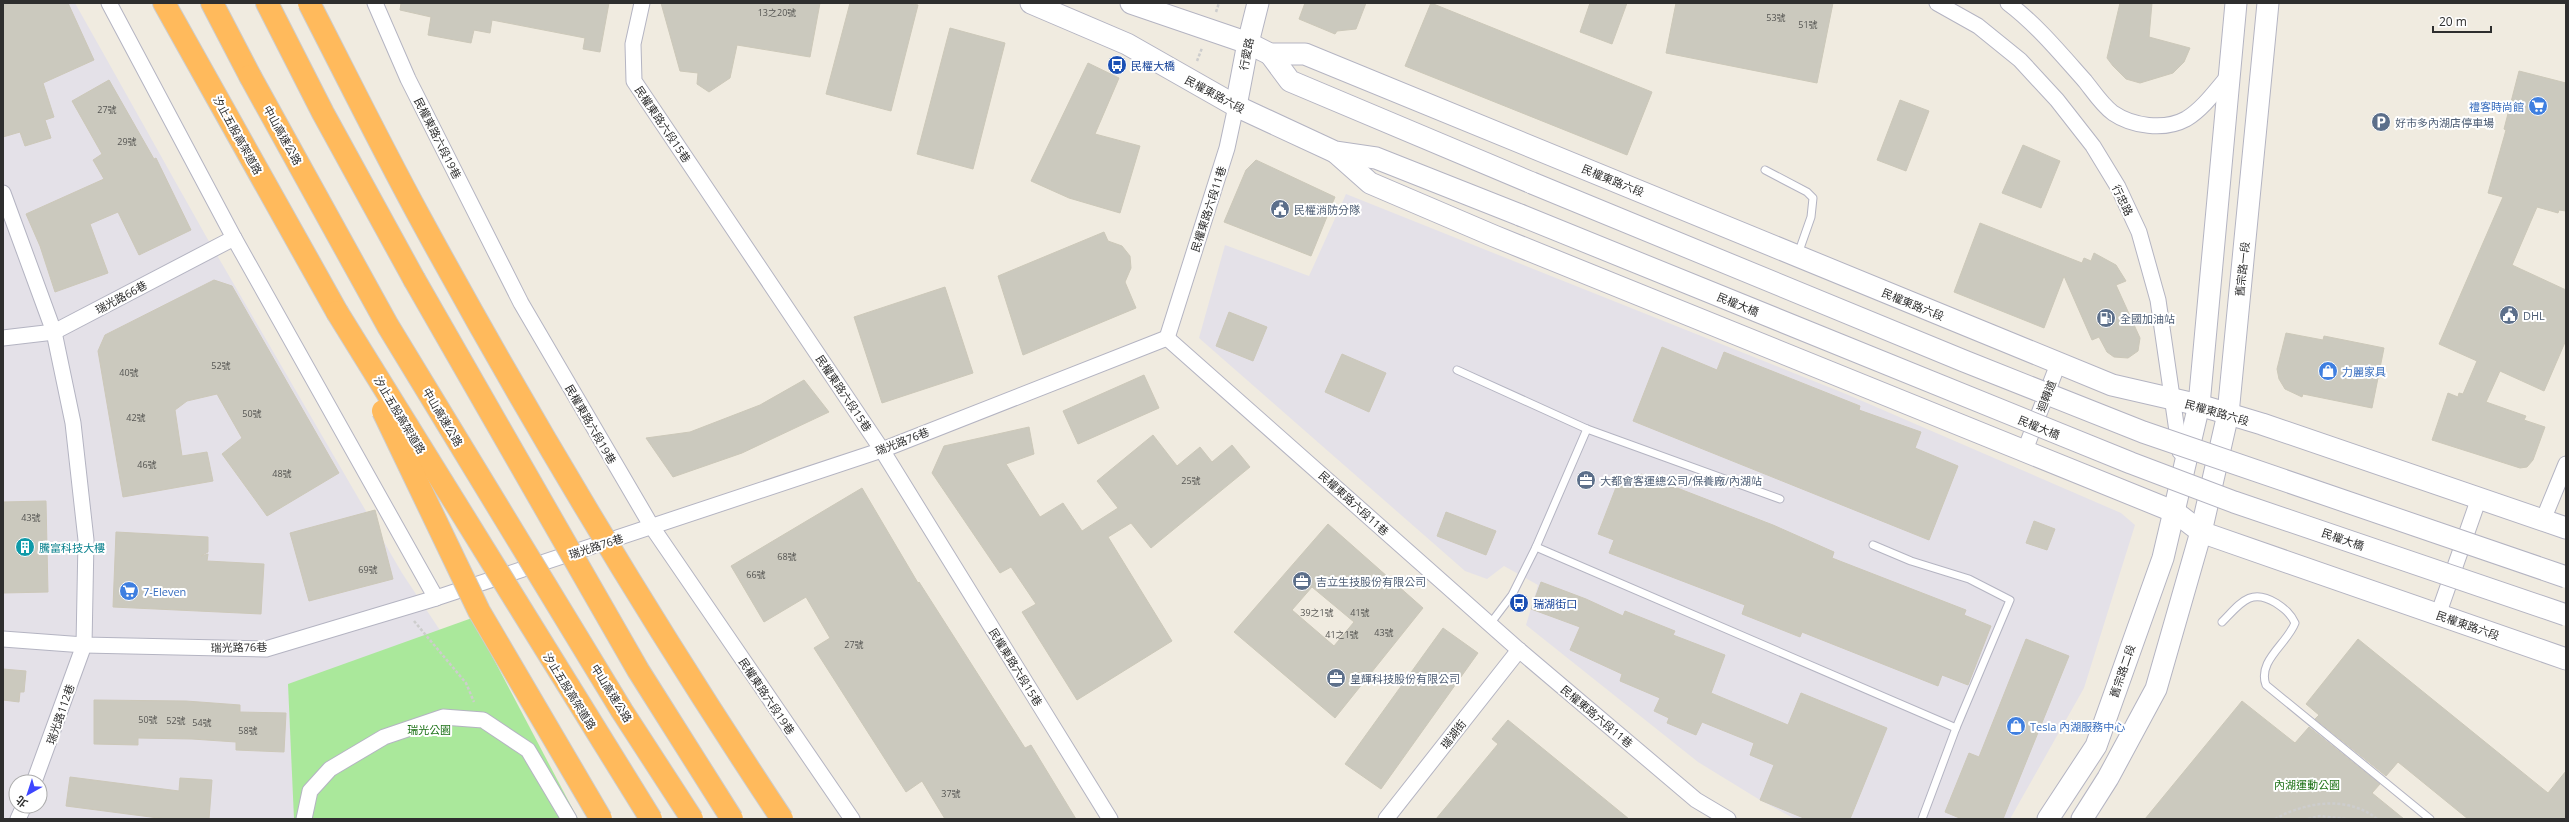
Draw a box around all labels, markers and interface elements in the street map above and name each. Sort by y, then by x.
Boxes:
house number: 13之20號 [758,6,796,19]
scale bar [2433,8,2491,34]
house number: 53號 [1766,11,1786,24]
text: 20 m [2439,13,2467,30]
house number: 51號 [1798,18,1818,31]
street label: 行愛路 [1235,36,1257,72]
bus stop icon: 民權大橋 [1106,54,1128,76]
place label: 民權大橋 [1131,58,1175,73]
street label: 民權東路六段 [1182,72,1248,116]
street label: 民權東路六段15巷 [632,83,694,165]
street label: 汐止五股高架道路 [210,93,266,177]
street label: 民權東路六段19巷 [411,95,465,181]
supermarket icon: 禮客時尚館 [2527,95,2549,117]
place label: 禮客時尚館 [2469,99,2524,114]
house number: 27號 [97,103,117,116]
street label: 中山高速公路 [260,103,306,167]
parking icon: 好市多內湖店停車場 [2370,111,2392,133]
place label: 好市多內湖店停車場 [2395,115,2494,130]
house number: 29號 [117,135,137,148]
street label: 民權東路六段 [1580,161,1646,199]
street label: 民權東路六段11巷 [1187,164,1229,254]
street label: 行忠路 [2109,182,2137,218]
public building icon: 民權消防分隊 [1269,198,1291,220]
place label: 民權消防分隊 [1294,202,1360,217]
street label: 舊宗路一段 [2232,241,2252,297]
street label: 瑞光路66巷 [92,277,150,317]
street label: 民權東路六段 [1880,285,1946,323]
street label: 民權大橋 [1715,289,1761,319]
public building icon: DHL [2498,304,2520,326]
fuel station icon: 全國加油站 [2095,307,2117,329]
place label: DHL [2523,308,2545,323]
place label: 全國加油站 [2120,311,2175,326]
street label: 民權東路六段15巷 [813,352,875,434]
house number: 52號 [211,359,231,372]
shop icon: 力麗家具 [2317,360,2339,382]
place label: 力麗家具 [2342,364,2386,379]
house number: 40號 [119,366,139,379]
street label: 汐止五股高架道路 [371,373,429,457]
street label: 迴轉道 [2033,378,2059,414]
street label: 民權東路六段19巷 [562,381,620,467]
street label: 中山高速公路 [420,385,466,449]
street label: 民權東路六段 [2183,396,2251,428]
house number: 50號 [242,407,262,420]
house number: 42號 [126,411,146,424]
street label: 民權大橋 [2016,412,2062,442]
street label: 瑞光路76巷 [873,424,931,458]
house number: 46號 [137,458,157,471]
house number: 48號 [272,467,292,480]
street label: 民權東路六段11巷 [1316,467,1392,539]
office icon: 大都會客運總公司/保養廠/內湖站 [1575,469,1597,491]
place label: 大都會客運總公司/保養廠/內湖站 [1600,473,1762,488]
house number: 25號 [1181,474,1201,487]
house number: 43號 [21,511,41,524]
street label: 民權大橋 [2320,525,2366,553]
street label: 瑞光路76巷 [567,530,625,562]
building icon: 騰富科技大樓 [14,536,36,558]
place label: 騰富科技大樓 [39,540,105,555]
house number: 68號 [777,550,797,563]
house number: 69號 [358,563,378,576]
house number: 66號 [746,568,766,581]
office icon: 吉立生技股份有限公司 [1291,570,1313,592]
place label: 吉立生技股份有限公司 [1316,574,1426,589]
supermarket icon: 7-Eleven [118,580,140,602]
place label: 7-Eleven [143,584,186,599]
bus stop icon: 瑞湖街口 [1508,592,1530,614]
place label: 瑞湖街口 [1533,596,1577,611]
house number: 39之1號 [1300,606,1334,619]
house number: 41號 [1350,606,1370,619]
street label: 民權東路六段 [2434,607,2502,643]
street label: 民權東路六段15巷 [986,625,1046,709]
house number: 43號 [1374,626,1394,639]
house number: 41之1號 [1325,628,1359,641]
house number: 27號 [844,638,864,651]
street label: 瑞光路76巷 [211,639,267,655]
street label: 舊宗路二段 [2106,643,2138,699]
street label: 汐止五股高架道路 [540,650,600,732]
street label: 民權東路六段19巷 [736,655,798,737]
street label: 中山高速公路 [588,661,636,725]
office icon: 皇輝科技股份有限公司 [1325,667,1347,689]
place label: 皇輝科技股份有限公司 [1350,671,1460,686]
street label: 民權東路六段11巷 [1558,681,1636,751]
street label: 瑞光路112巷 [43,682,77,746]
house number: 50號 [138,713,158,726]
house number: 52號 [166,714,186,727]
shop icon: Tesla 內湖服務中心 [2005,715,2027,737]
house number: 54號 [192,716,212,729]
street label: 瑞湖街 [1437,716,1469,752]
place label: Tesla 內湖服務中心 [2030,719,2125,734]
park label: 瑞光公園 [407,722,451,737]
house number: 58號 [238,724,258,737]
north arrow [8,774,48,814]
park label: 內湖運動公園 [2274,777,2340,792]
house number: 37號 [941,787,961,800]
text: 北 [12,793,30,811]

